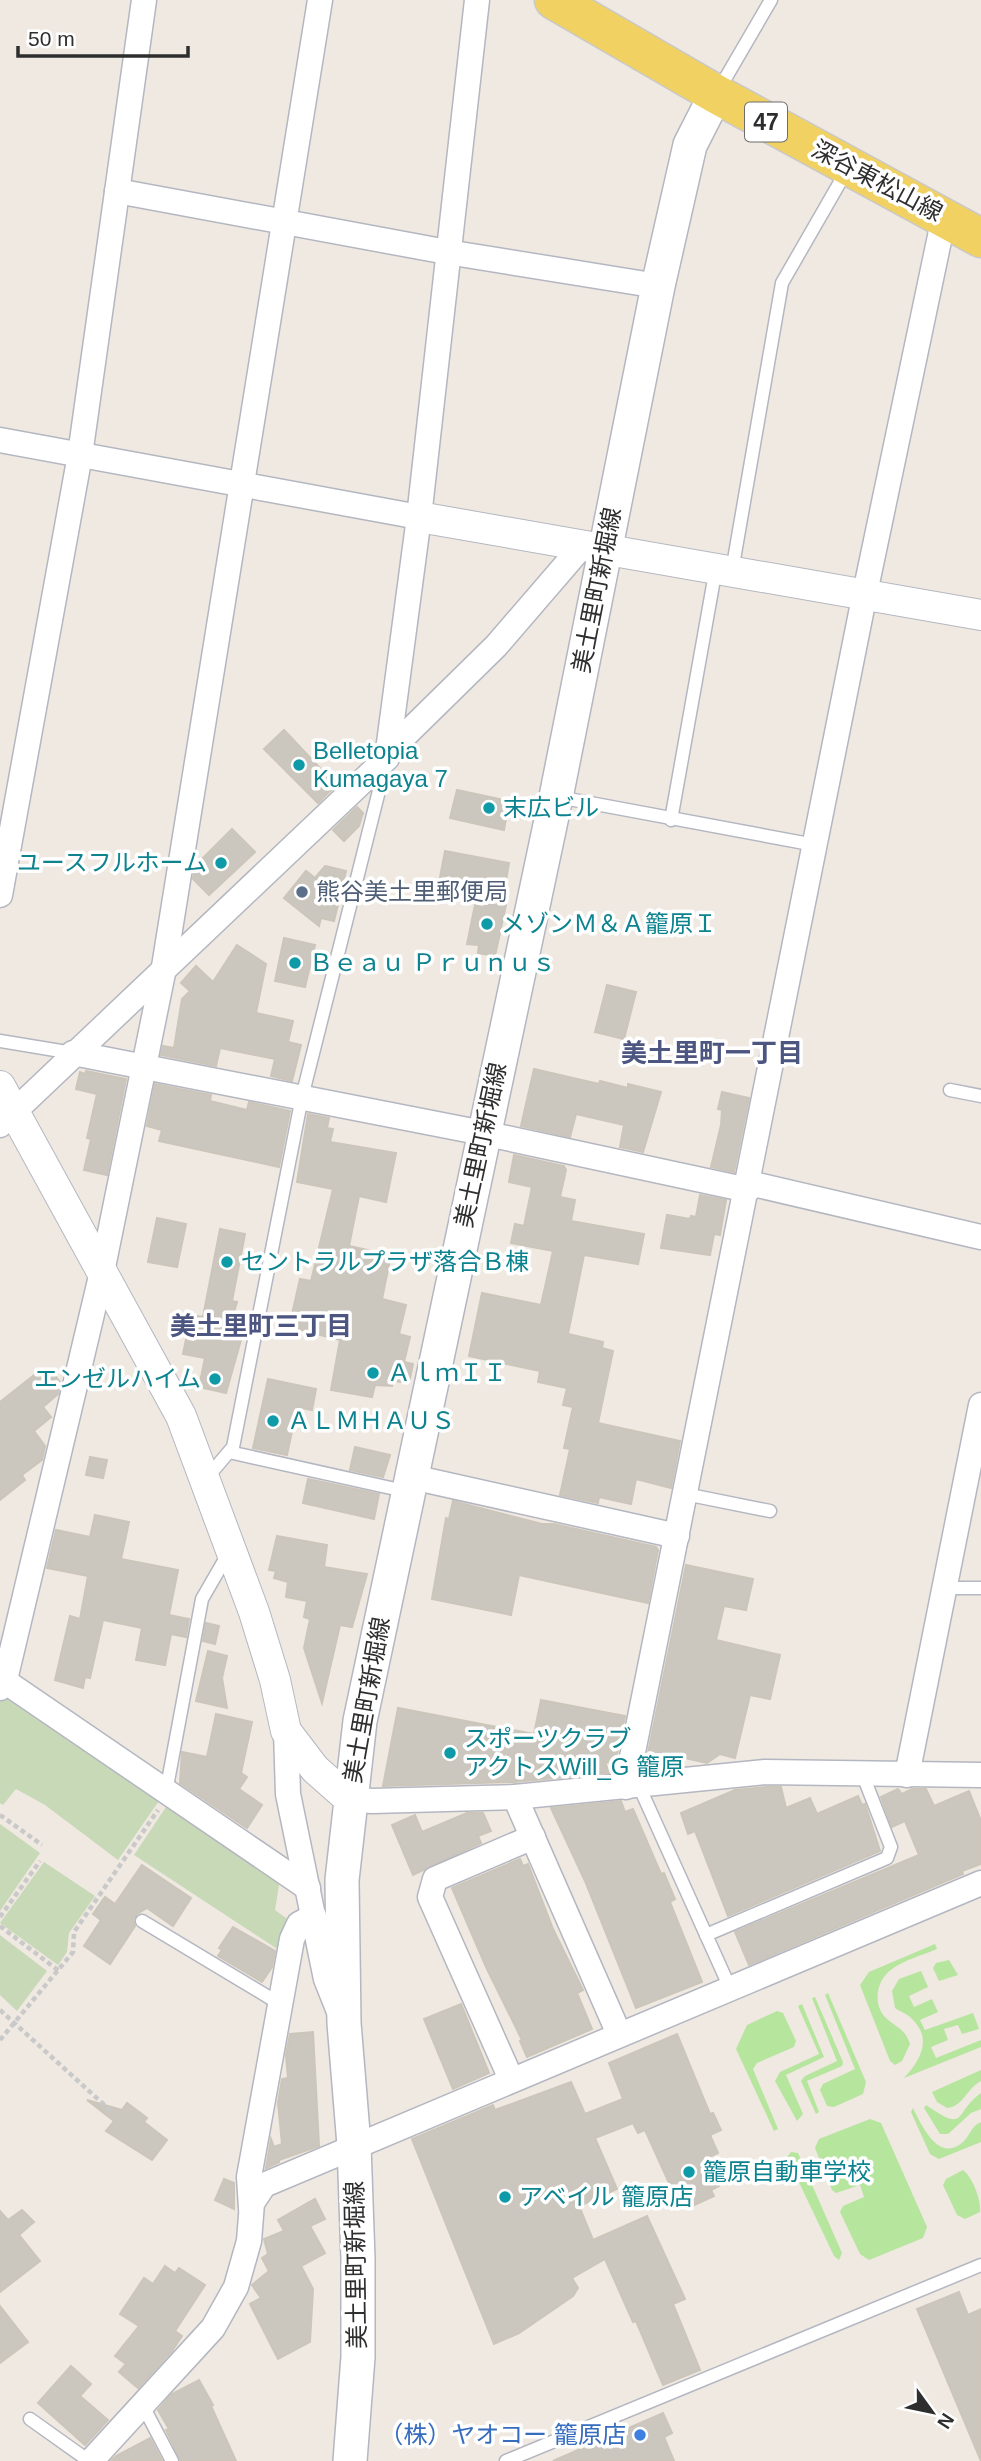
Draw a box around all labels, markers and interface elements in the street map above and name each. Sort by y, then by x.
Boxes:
scale bar [18,14,187,58]
text: 50 m [28,27,75,50]
road number: 47 [745,102,787,141]
street label: 深谷東松山線 [807,135,947,226]
street label: 美土里町新堀線 [567,505,626,675]
place label: Belletopia Kumagaya 7 [313,737,448,792]
marker: Belletopia Kumagaya 7 [291,757,307,773]
place label: 末広ビル [503,794,599,821]
marker: 末広ビル [481,800,497,816]
place label: ユースフルホーム [17,849,207,876]
marker: ユースフルホーム [213,855,229,871]
place label: 熊谷美土里郵便局 [316,878,508,905]
marker: 熊谷美土里郵便局 [294,884,310,900]
place label: メゾンＭ＆Ａ籠原Ｉ [501,910,717,937]
marker: メゾンＭ＆Ａ籠原Ｉ [479,916,495,932]
place label: Ｂｅａｕ Ｐｒｕｎｕｓ [309,949,556,976]
marker: Ｂｅａｕ Ｐｒｕｎｕｓ [287,955,303,971]
district label: 美土里町一丁目 [621,1038,803,1068]
street label: 美土里町新堀線 [450,1060,511,1230]
place label: セントラルプラザ落合Ｂ棟 [241,1248,529,1275]
marker: セントラルプラザ落合Ｂ棟 [219,1254,235,1270]
district label: 美土里町三丁目 [170,1311,352,1341]
place label: ＡｌｍＩＩ [387,1359,507,1386]
place label: エンゼルハイム [34,1365,201,1392]
marker: ＡｌｍＩＩ [365,1365,381,1381]
marker: エンゼルハイム [207,1371,223,1387]
place label: ＡＬＭＨＡＵＳ [287,1407,455,1434]
marker: ＡＬＭＨＡＵＳ [265,1413,281,1429]
street label: 美土里町新堀線 [339,1615,394,1785]
place label: スポーツクラブ アクトスWill_G 籠原 [464,1725,684,1780]
marker: スポーツクラブ アクトスWill_G 籠原 [442,1745,458,1761]
place label: 籠原自動車学校 [703,2158,871,2185]
marker: 籠原自動車学校 [681,2164,697,2180]
street label: 美土里町新堀線 [341,2181,370,2349]
place label: アベイル 籠原店 [519,2183,693,2210]
marker: アベイル 籠原店 [497,2189,513,2205]
north arrow [897,2377,967,2447]
text: N [933,2410,958,2432]
place label: （株）ヤオコー 籠原店 [379,2421,626,2448]
marker: （株）ヤオコー 籠原店 [632,2427,648,2443]

